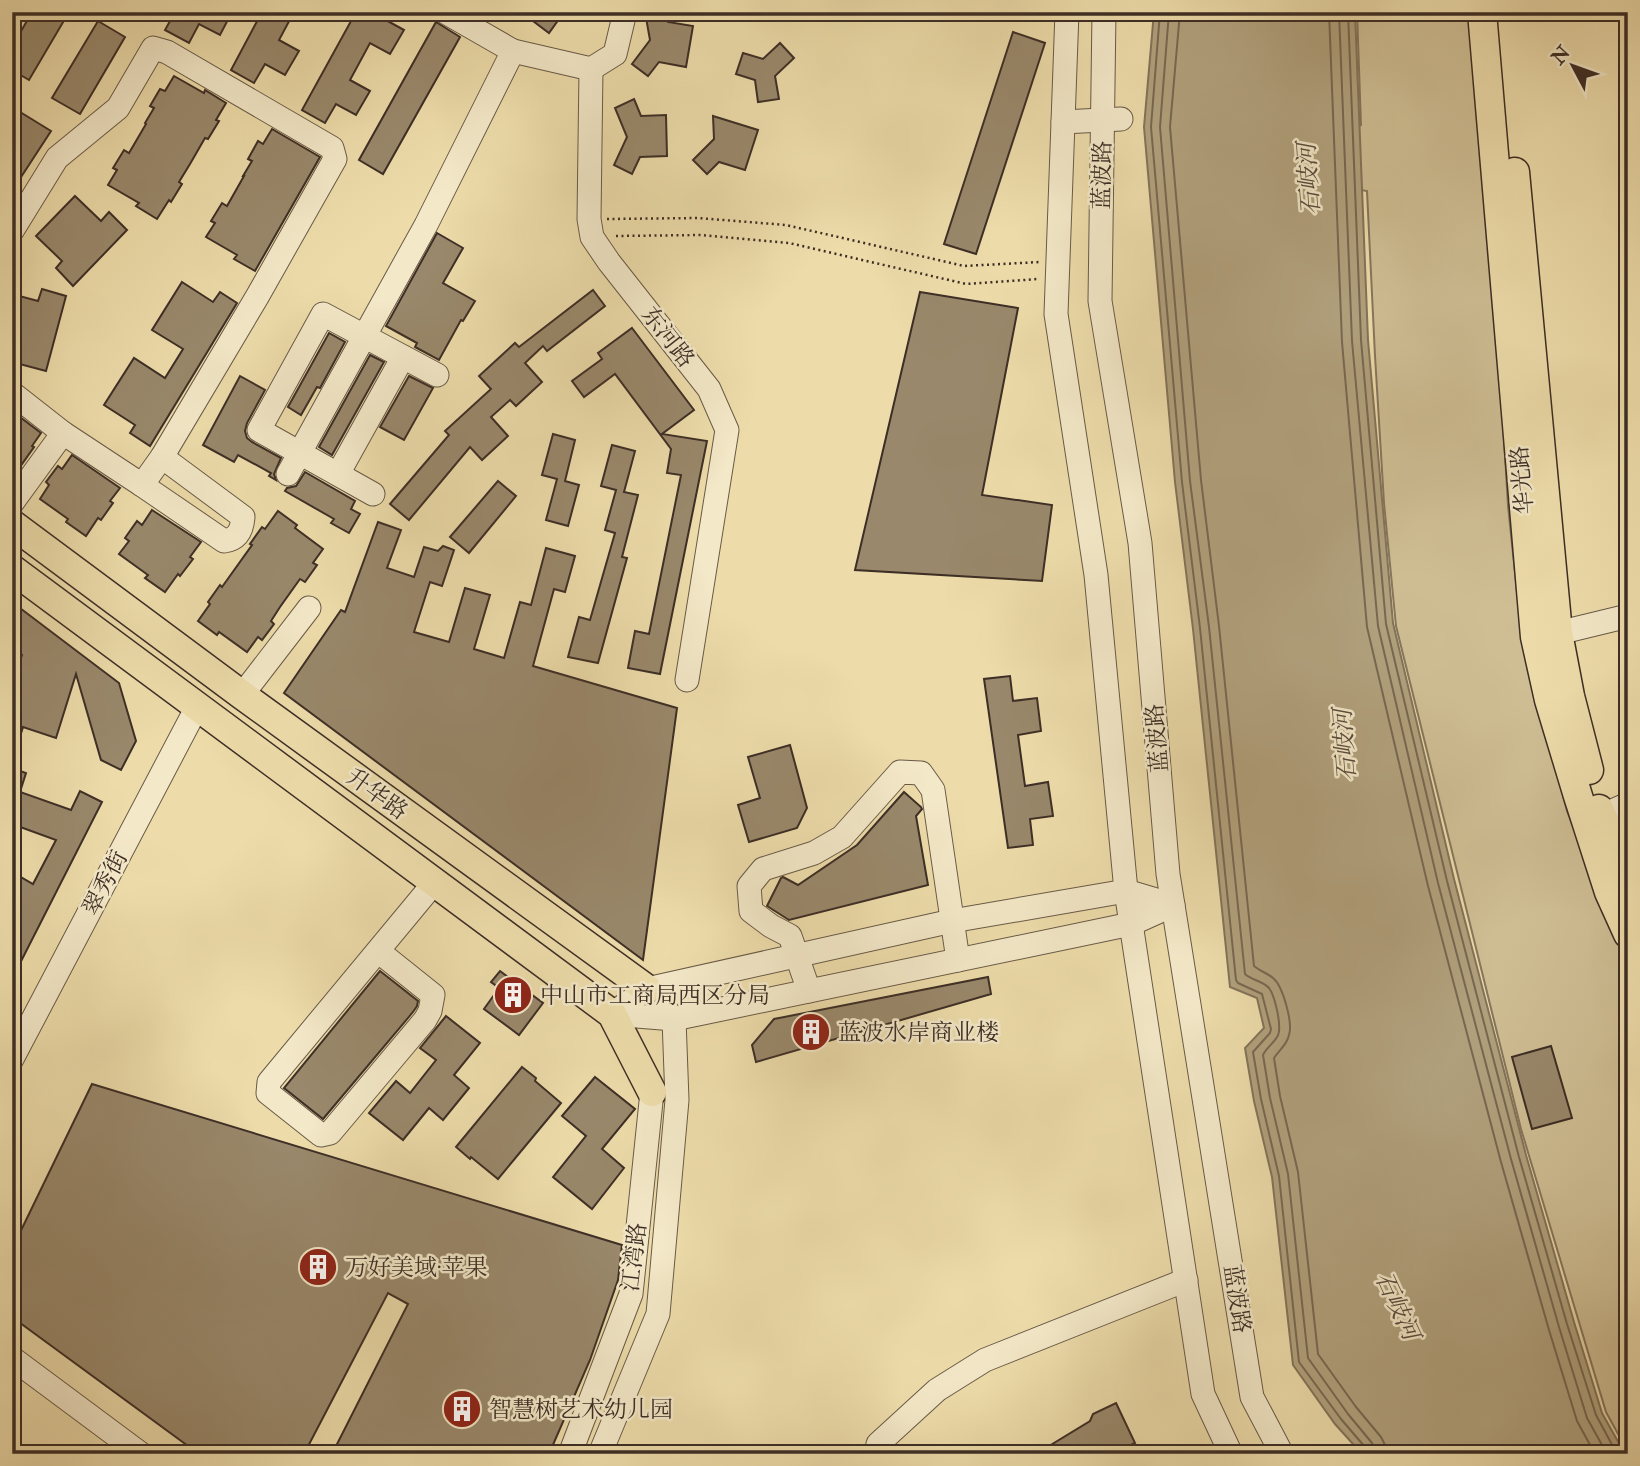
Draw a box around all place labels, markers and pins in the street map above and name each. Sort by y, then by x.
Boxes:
building icon: 中山市工商局西区分局 [492,974,534,1016]
place label: 中山市工商局西区分局 [540,981,770,1010]
building icon: 蓝波水岸商业楼 [790,1011,832,1053]
place label: 蓝波水岸商业楼 [838,1018,999,1047]
building icon: 万好美域·苹果 [297,1246,339,1288]
place label: 万好美域·苹果 [345,1253,488,1282]
building icon: 智慧树艺术幼儿园 [441,1388,483,1430]
place label: 智慧树艺术幼儿园 [489,1395,673,1424]

